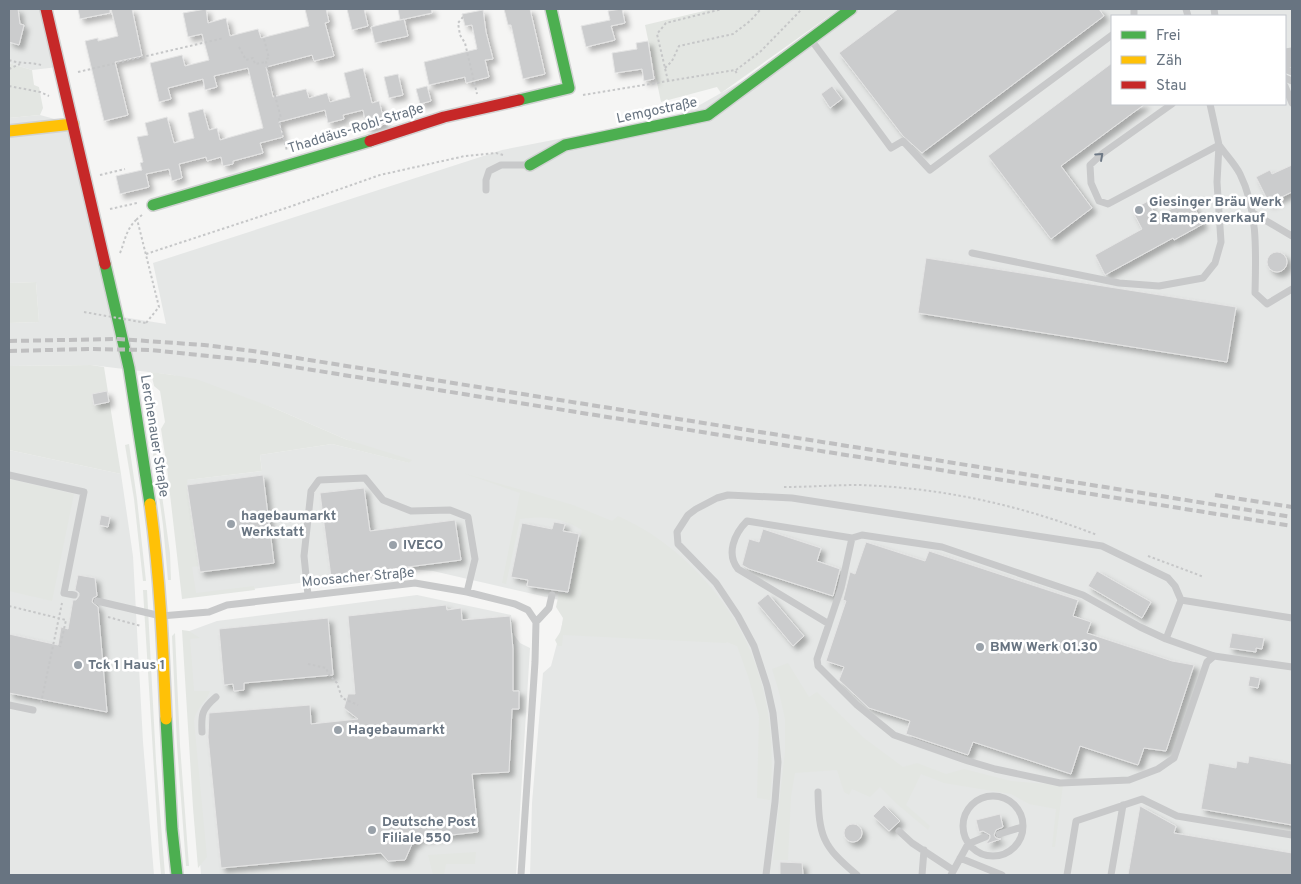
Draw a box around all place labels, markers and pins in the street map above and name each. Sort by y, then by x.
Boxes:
place label: Giesinger Bräu Werk 2 Rampenverkauf [1149,194,1282,227]
marker: Giesinger Bräu Werk 2 Rampenverkauf [1133,204,1145,216]
place label: hagebaumarkt Werkstatt [241,508,336,541]
marker: hagebaumarkt Werkstatt [225,518,237,530]
place label: IVECO [403,537,443,554]
marker: IVECO [387,539,399,551]
place label: BMW Werk 01.30 [990,639,1098,656]
marker: BMW Werk 01.30 [974,641,986,653]
place label: Tck 1 Haus 1 [88,657,165,674]
marker: Tck 1 Haus 1 [72,659,84,671]
place label: Hagebaumarkt [348,722,445,739]
marker: Hagebaumarkt [332,724,344,736]
place label: Deutsche Post Filiale 550 [382,814,476,847]
marker: Deutsche Post Filiale 550 [366,824,378,836]

